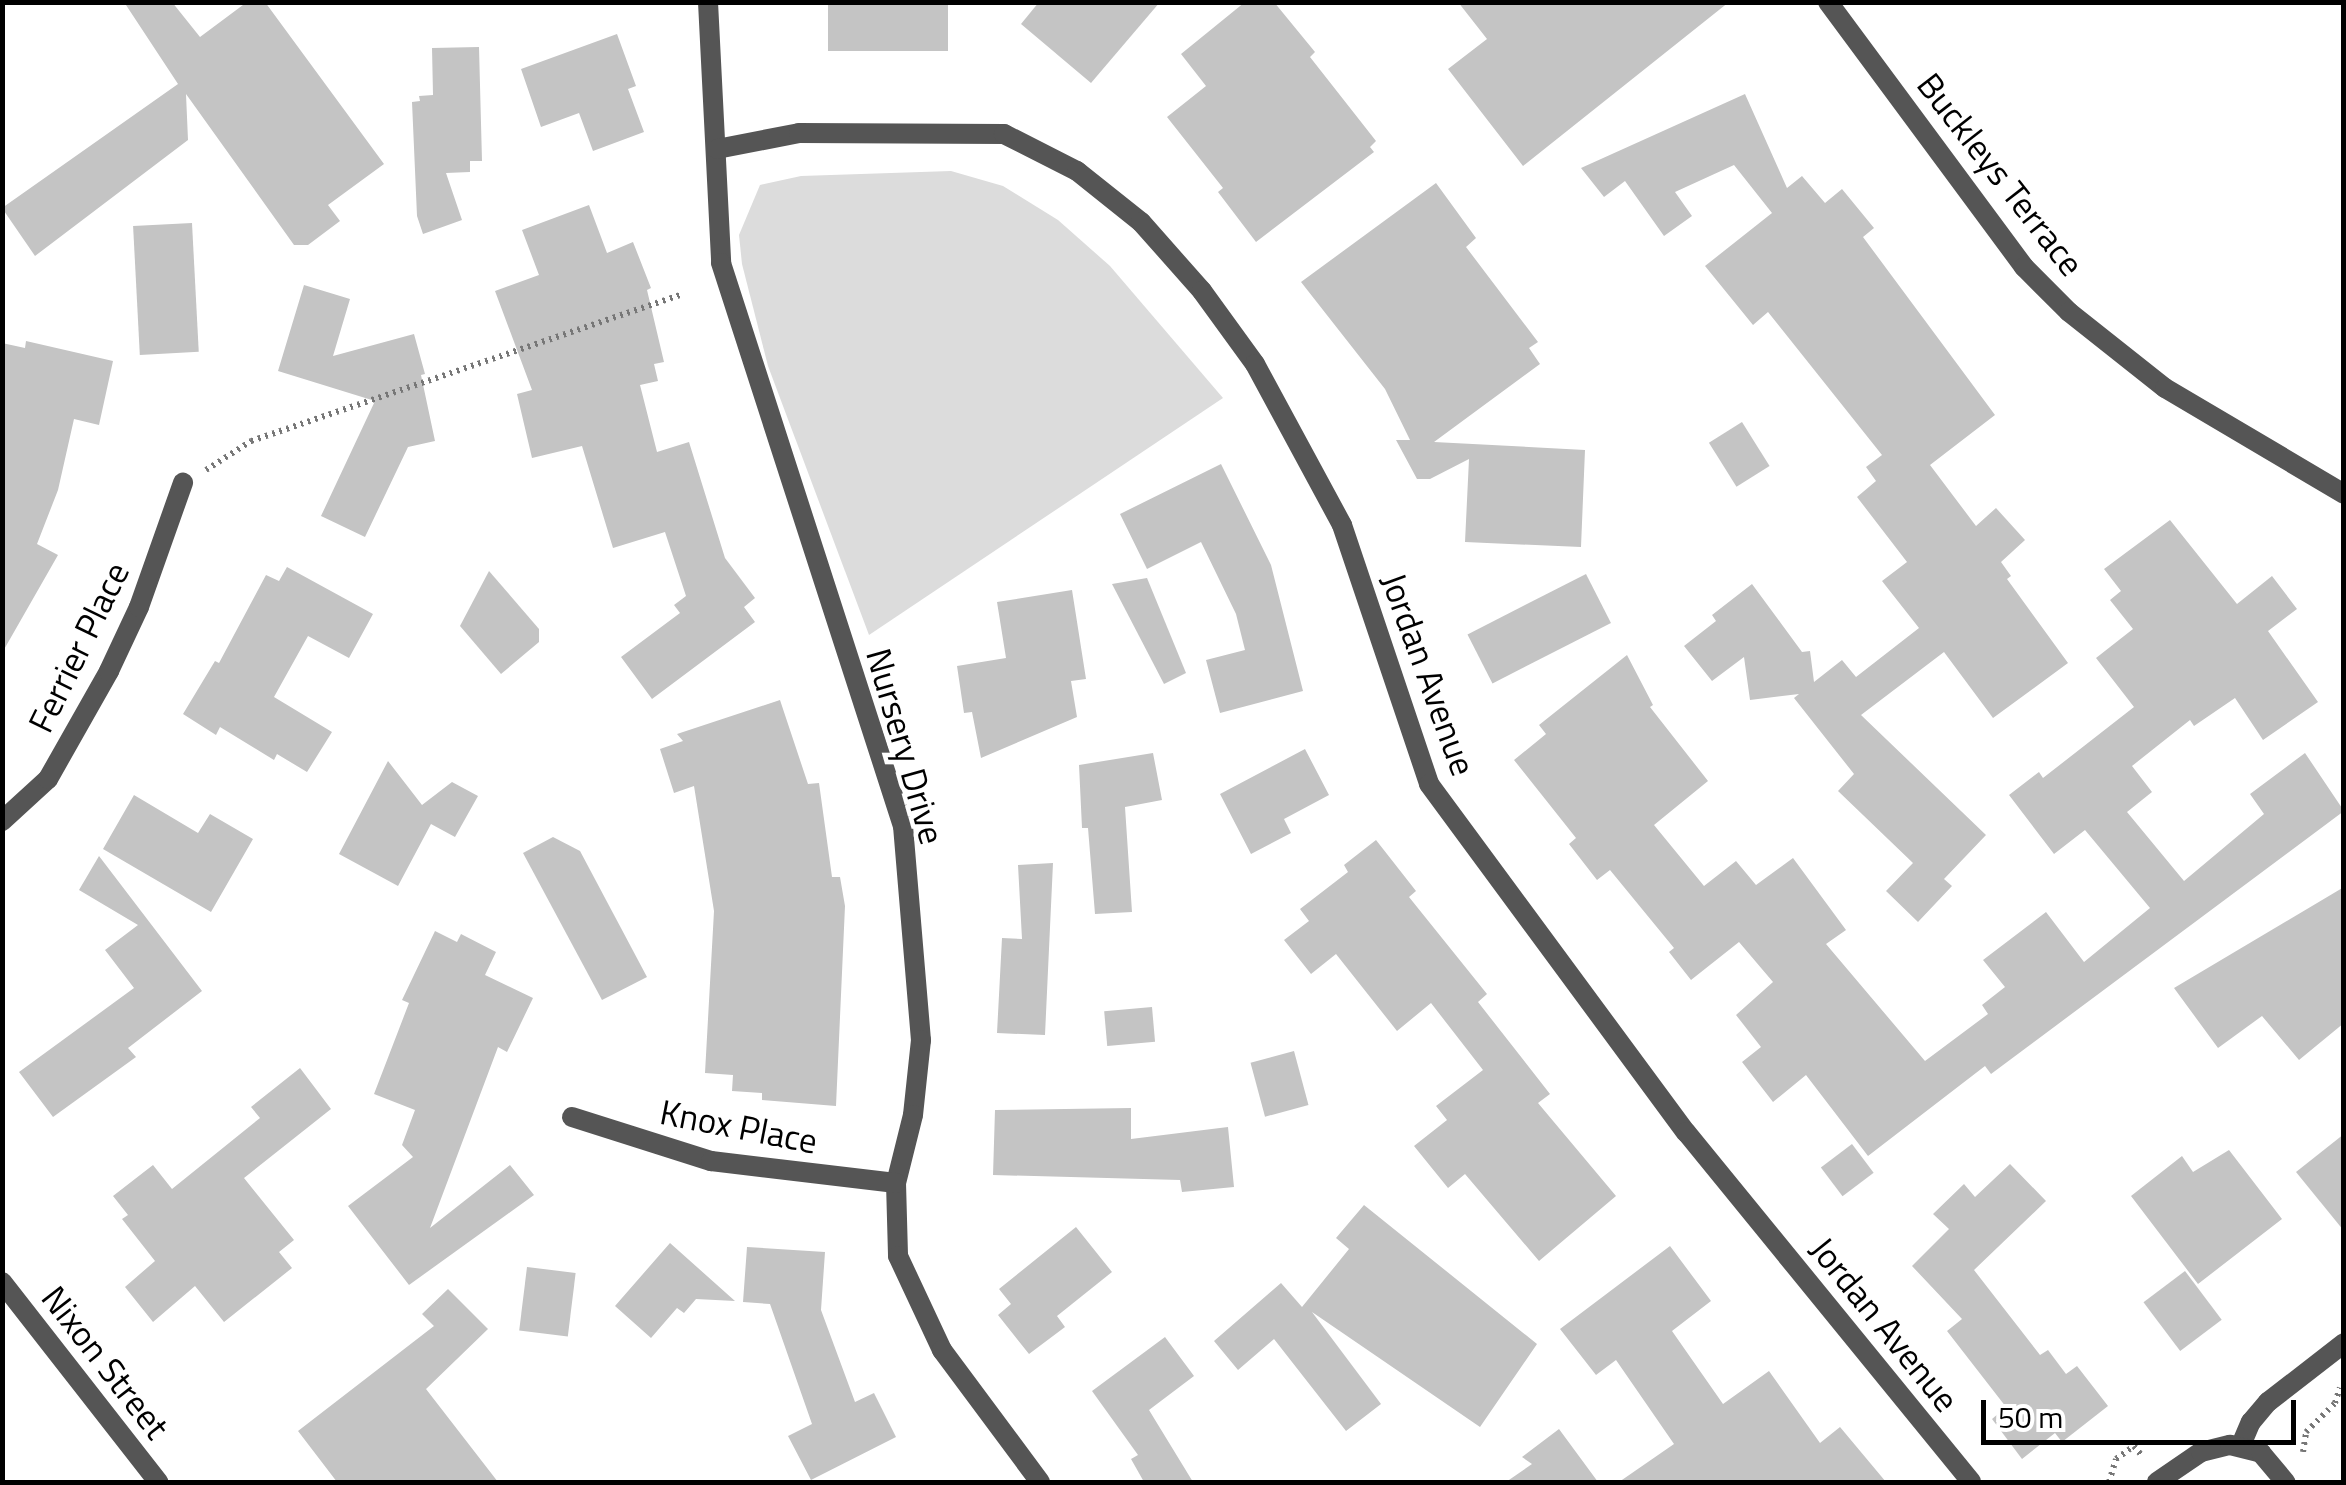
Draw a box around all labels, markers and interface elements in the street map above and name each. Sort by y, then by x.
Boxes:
street label: Buckleys Terrace [1909,64,2093,284]
street label: Ferrier Place [19,555,137,739]
street label: Jordan Avenue [1373,567,1485,781]
street label: Nursery Drive [858,643,954,849]
street label: Knox Place [657,1090,821,1162]
street label: Jordan Avenue [1802,1228,1968,1420]
street label: Nixon Street [33,1277,179,1447]
scale bar [1986,1380,2301,1442]
text: 50 m [1998,1394,2063,1440]

